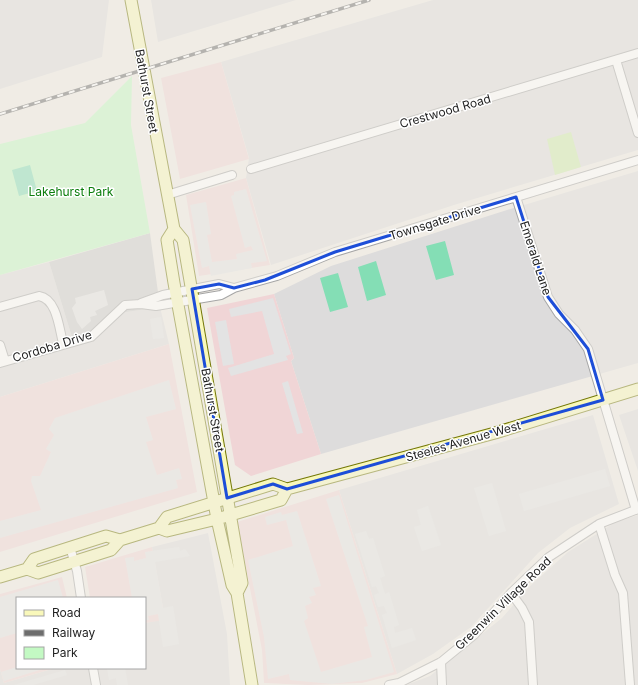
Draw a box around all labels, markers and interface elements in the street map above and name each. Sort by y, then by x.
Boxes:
street label: Bathurst Street [132,48,162,134]
street label: Crestwood Road [398,91,492,131]
park label: Lakehurst Park [29,184,114,199]
street label: Townsgate Drive [387,201,483,243]
street label: Emerald Lane [517,219,555,297]
street label: Cordoba Drive [11,327,93,365]
street label: Bathurst Street [198,367,228,453]
street label: Steeles Avenue West [404,417,522,465]
street label: Greenwin Village Road [452,553,554,653]
legend [16,597,146,669]
text: Road [52,605,81,620]
text: Railway [52,625,96,640]
text: Park [52,645,78,660]

